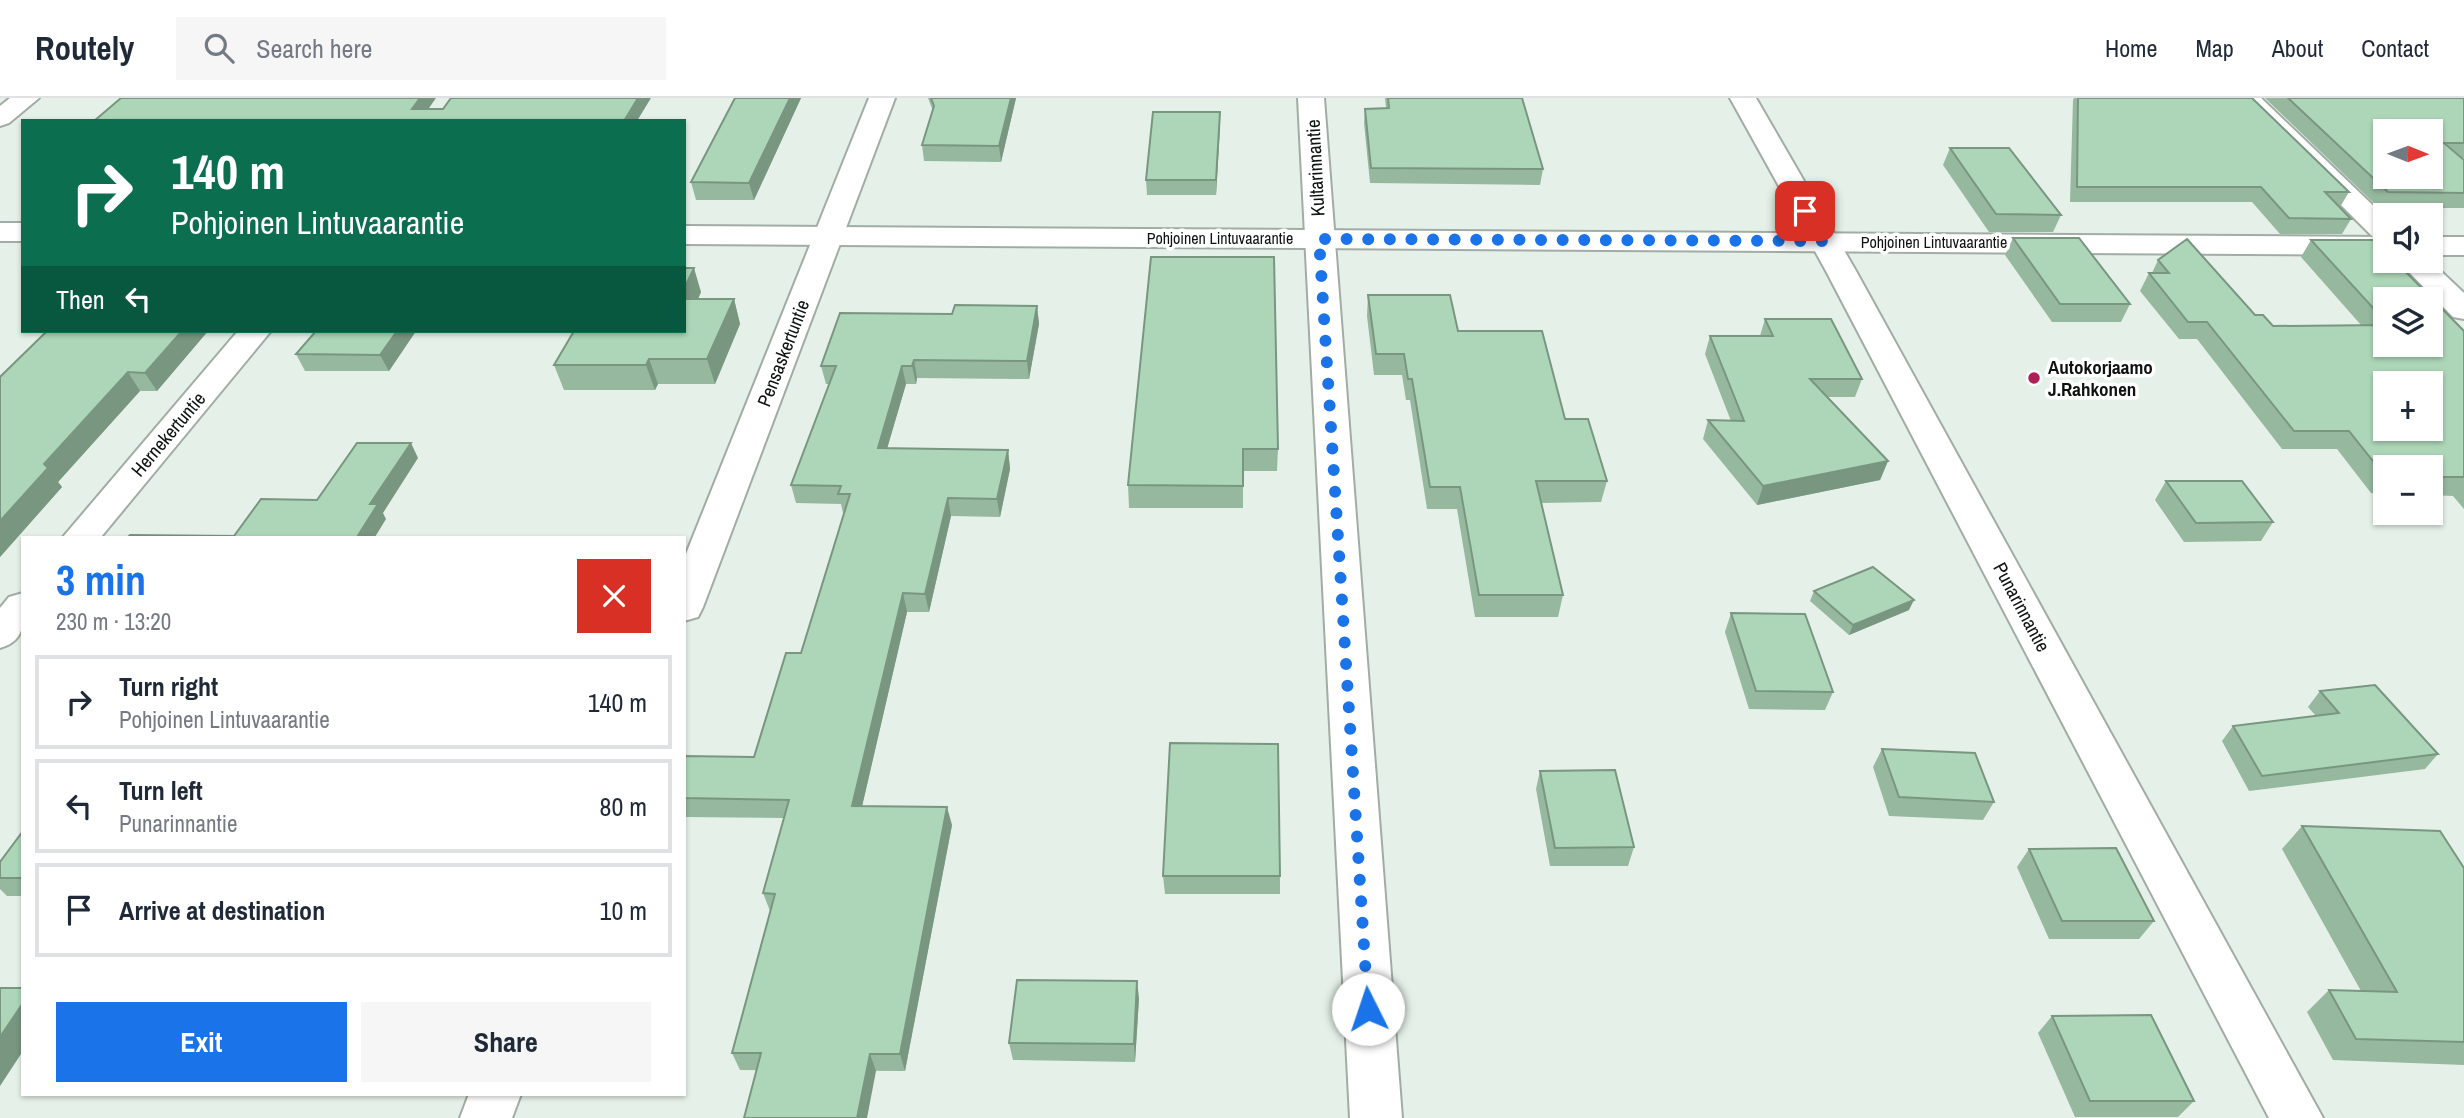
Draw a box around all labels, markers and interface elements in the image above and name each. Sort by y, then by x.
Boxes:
search box [176,17,666,80]
text: Routely [35,26,134,70]
icon: search [200,29,238,67]
text: Search here [256,31,372,66]
text: Home [2105,32,2157,64]
text: Map [2195,32,2234,64]
text: About [2272,32,2323,64]
text: Contact [2361,32,2429,64]
street label: Kultarinnantie [1299,119,1331,217]
north arrow [2373,119,2443,189]
map controls [2373,119,2443,525]
text: 140 m [171,138,285,204]
icon: right [56,147,147,238]
pin [1775,181,1835,241]
icon: arrive [1786,192,1824,230]
text: Pohjoinen Lintuvaarantie [171,201,464,244]
button: sound [2373,203,2443,273]
street label: Pohjoinen Lintuvaarantie [1147,227,1293,249]
street label: Pohjoinen Lintuvaarantie [1861,231,2007,253]
icon: left [119,280,157,318]
text: Then [56,282,105,317]
button: layers [2373,287,2443,357]
street label: Pensaskertuntie [751,296,815,410]
place label: Autokorjaamo J.Rahkonen [2048,354,2153,402]
marker: Autokorjaamo J.Rahkonen [2026,370,2042,386]
button: + [2373,371,2443,441]
street label: Hernekertuntie [125,386,211,482]
button: − [2373,455,2443,525]
text: 3 min [56,552,146,608]
street label: Punarinnantie [1988,558,2056,656]
button: close [577,559,651,633]
text: 230 m · 13:20 [56,606,171,637]
text: Turn right [119,669,218,704]
icon: right [60,683,98,721]
text: 140 m [588,685,647,720]
text: Pohjoinen Lintuvaarantie [119,704,330,735]
text: Turn left [119,773,203,808]
icon: left [60,787,98,825]
text: 80 m [600,789,647,824]
text: Punarinnantie [119,808,238,839]
icon: arrive [60,891,98,929]
text: Arrive at destination [119,893,325,928]
text: 10 m [600,893,647,928]
position arrow [1331,972,1405,1046]
button: Exit [56,1002,347,1082]
button: Share [361,1002,651,1082]

